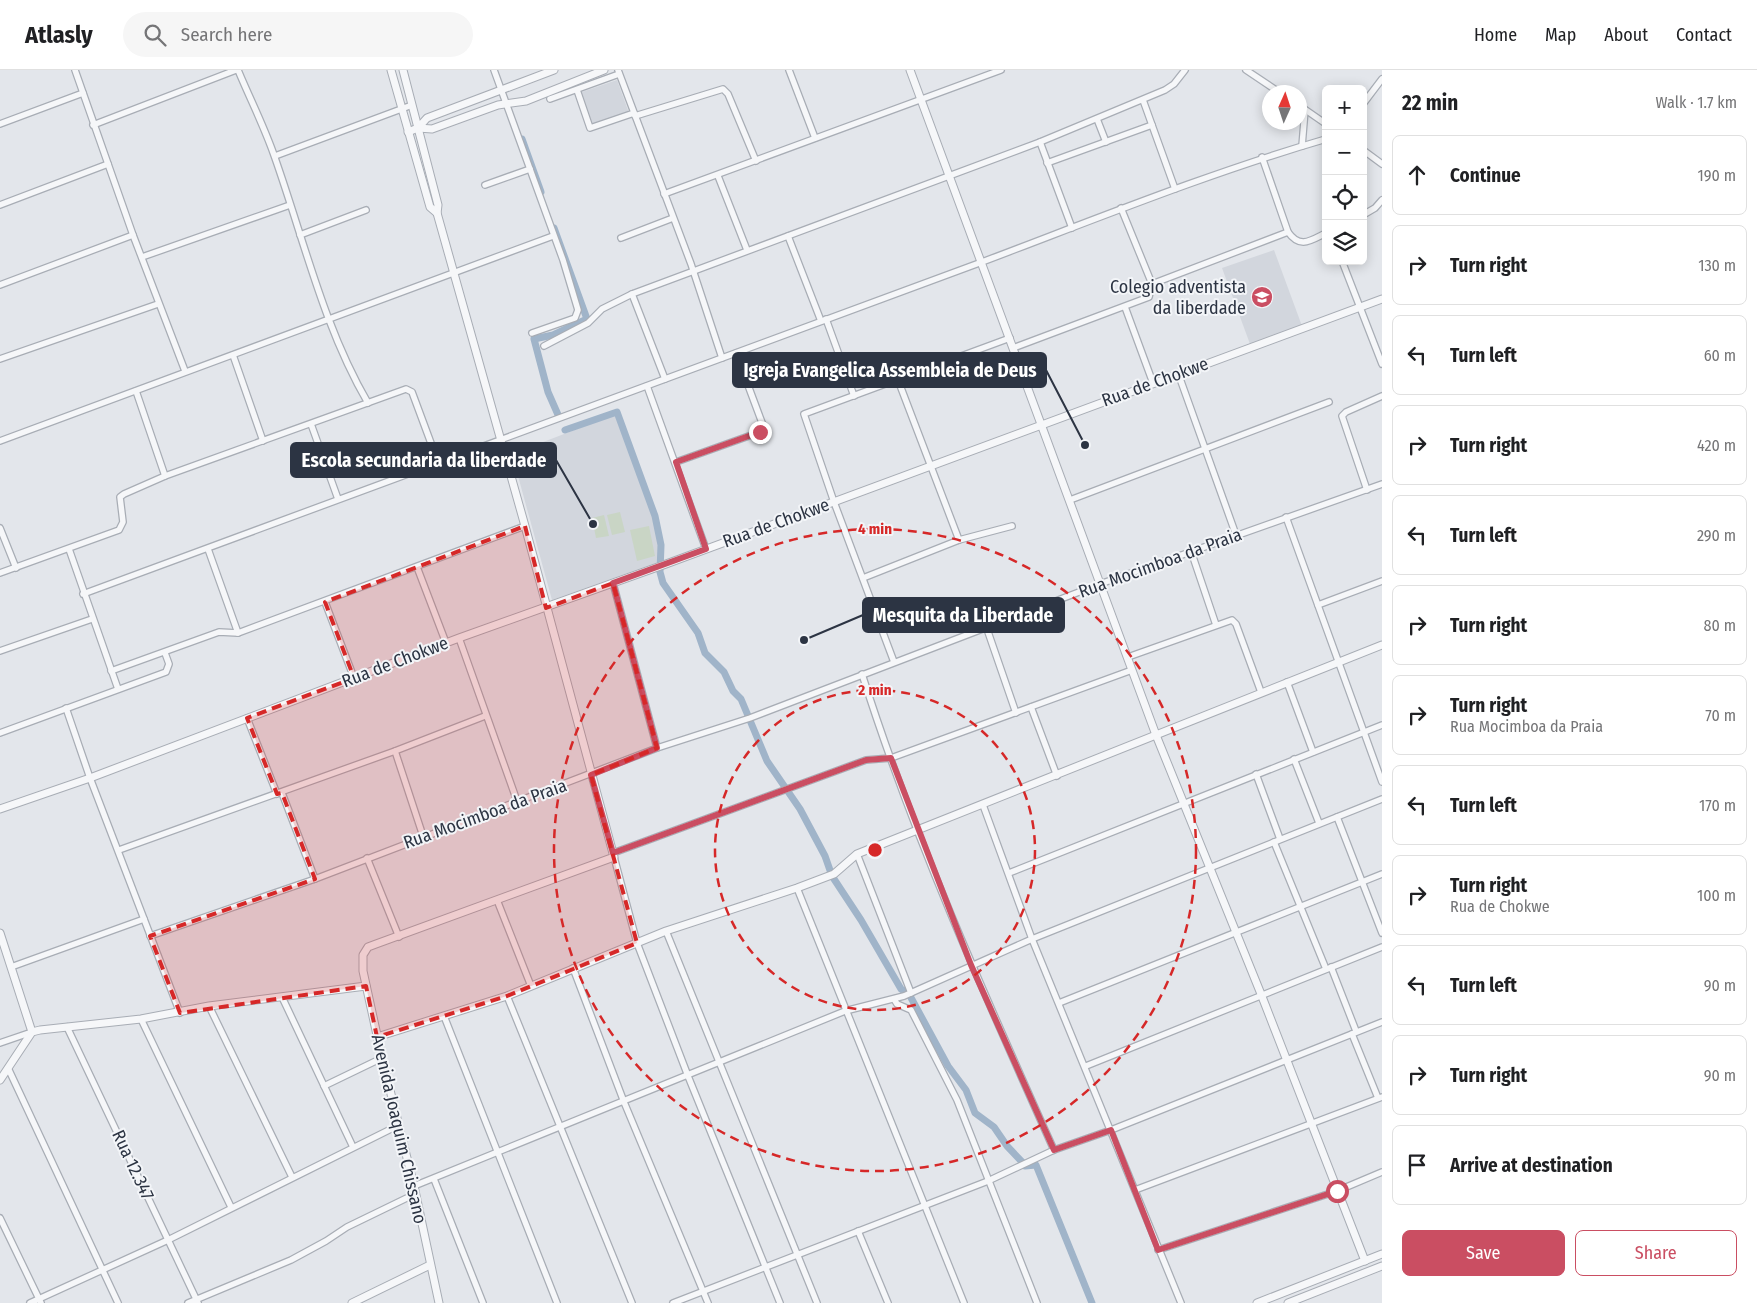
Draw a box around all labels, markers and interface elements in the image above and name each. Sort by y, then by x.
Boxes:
search box [123,12,473,57]
text: Atlasly [25,21,93,49]
icon: search [141,21,169,49]
text: Search here [181,23,272,46]
text: Home [1474,24,1517,46]
text: Map [1545,24,1576,46]
text: About [1604,24,1648,46]
text: Contact [1676,24,1732,46]
north arrow [1262,85,1307,130]
map controls [1322,85,1367,265]
button: + [1322,85,1367,130]
text: 22 min [1402,90,1458,116]
text: Walk · 1.7 km [1656,93,1737,112]
button: − [1322,130,1367,175]
icon: ahead [1403,161,1431,189]
text: Continue [1450,164,1521,187]
text: 190 m [1698,166,1736,185]
button: locate [1322,175,1367,220]
button: layers [1322,220,1367,265]
icon: right [1403,251,1431,279]
text: Turn right [1450,254,1527,277]
text: 130 m [1698,256,1736,275]
place label: Colegio adventista da liberdade [1110,276,1246,319]
school or university icon: Colegio adventista da liberdade [1250,285,1274,309]
icon: left [1403,341,1431,369]
text: Turn left [1450,344,1517,367]
text: 60 m [1704,346,1736,365]
street label: Rua de Chokwe [1099,352,1211,411]
callout: Igreja Evangelica Assembleia de Deus [733,353,1046,387]
text: Igreja Evangelica Assembleia de Deus [743,359,1037,382]
route end [749,421,772,444]
icon: right [1403,431,1431,459]
text: Turn right [1450,434,1527,457]
text: 420 m [1697,436,1736,455]
callout: Escola secundaria da liberdade [291,443,556,477]
text: Escola secundaria da liberdade [302,449,547,472]
street label: Rua de Chokwe [720,493,832,552]
text: 4 min [858,520,892,538]
icon: left [1403,521,1431,549]
street label: Rua Mocimboa da Praia [1075,523,1245,603]
text: Turn left [1450,524,1517,547]
text: 290 m [1697,526,1736,545]
callout: Mesquita da Liberdade [863,598,1064,632]
text: Mesquita da Liberdade [873,604,1054,627]
icon: right [1403,611,1431,639]
text: Turn right [1450,614,1527,637]
text: 80 m [1704,616,1736,635]
street label: Rua de Chokwe [339,632,451,692]
text: 2 min [857,681,892,699]
text: Turn right [1450,694,1527,717]
icon: right [1403,701,1431,729]
text: 70 m [1705,706,1736,725]
text: Rua Mocimboa da Praia [1450,717,1603,736]
street label: Rua Mocimboa da Praia [400,774,570,854]
icon: left [1403,791,1431,819]
text: Turn left [1450,794,1517,817]
text: 170 m [1699,796,1736,815]
centre of rings [866,841,884,859]
text: Turn right [1450,874,1527,897]
icon: right [1403,881,1431,909]
text: 100 m [1697,886,1736,905]
text: Rua de Chokwe [1450,897,1550,916]
icon: left [1403,971,1431,999]
text: Turn left [1450,974,1517,997]
text: 90 m [1704,976,1736,995]
street label: Avenida Joaquim Chissano [367,1032,431,1226]
icon: right [1403,1061,1431,1089]
text: Turn right [1450,1064,1527,1087]
text: 90 m [1704,1066,1736,1085]
street label: Rua 12.347 [107,1126,159,1204]
icon: arrive [1403,1151,1431,1179]
text: Arrive at destination [1450,1154,1613,1177]
route start [1326,1180,1349,1203]
button: Save [1402,1230,1565,1276]
button: Share [1575,1230,1737,1276]

